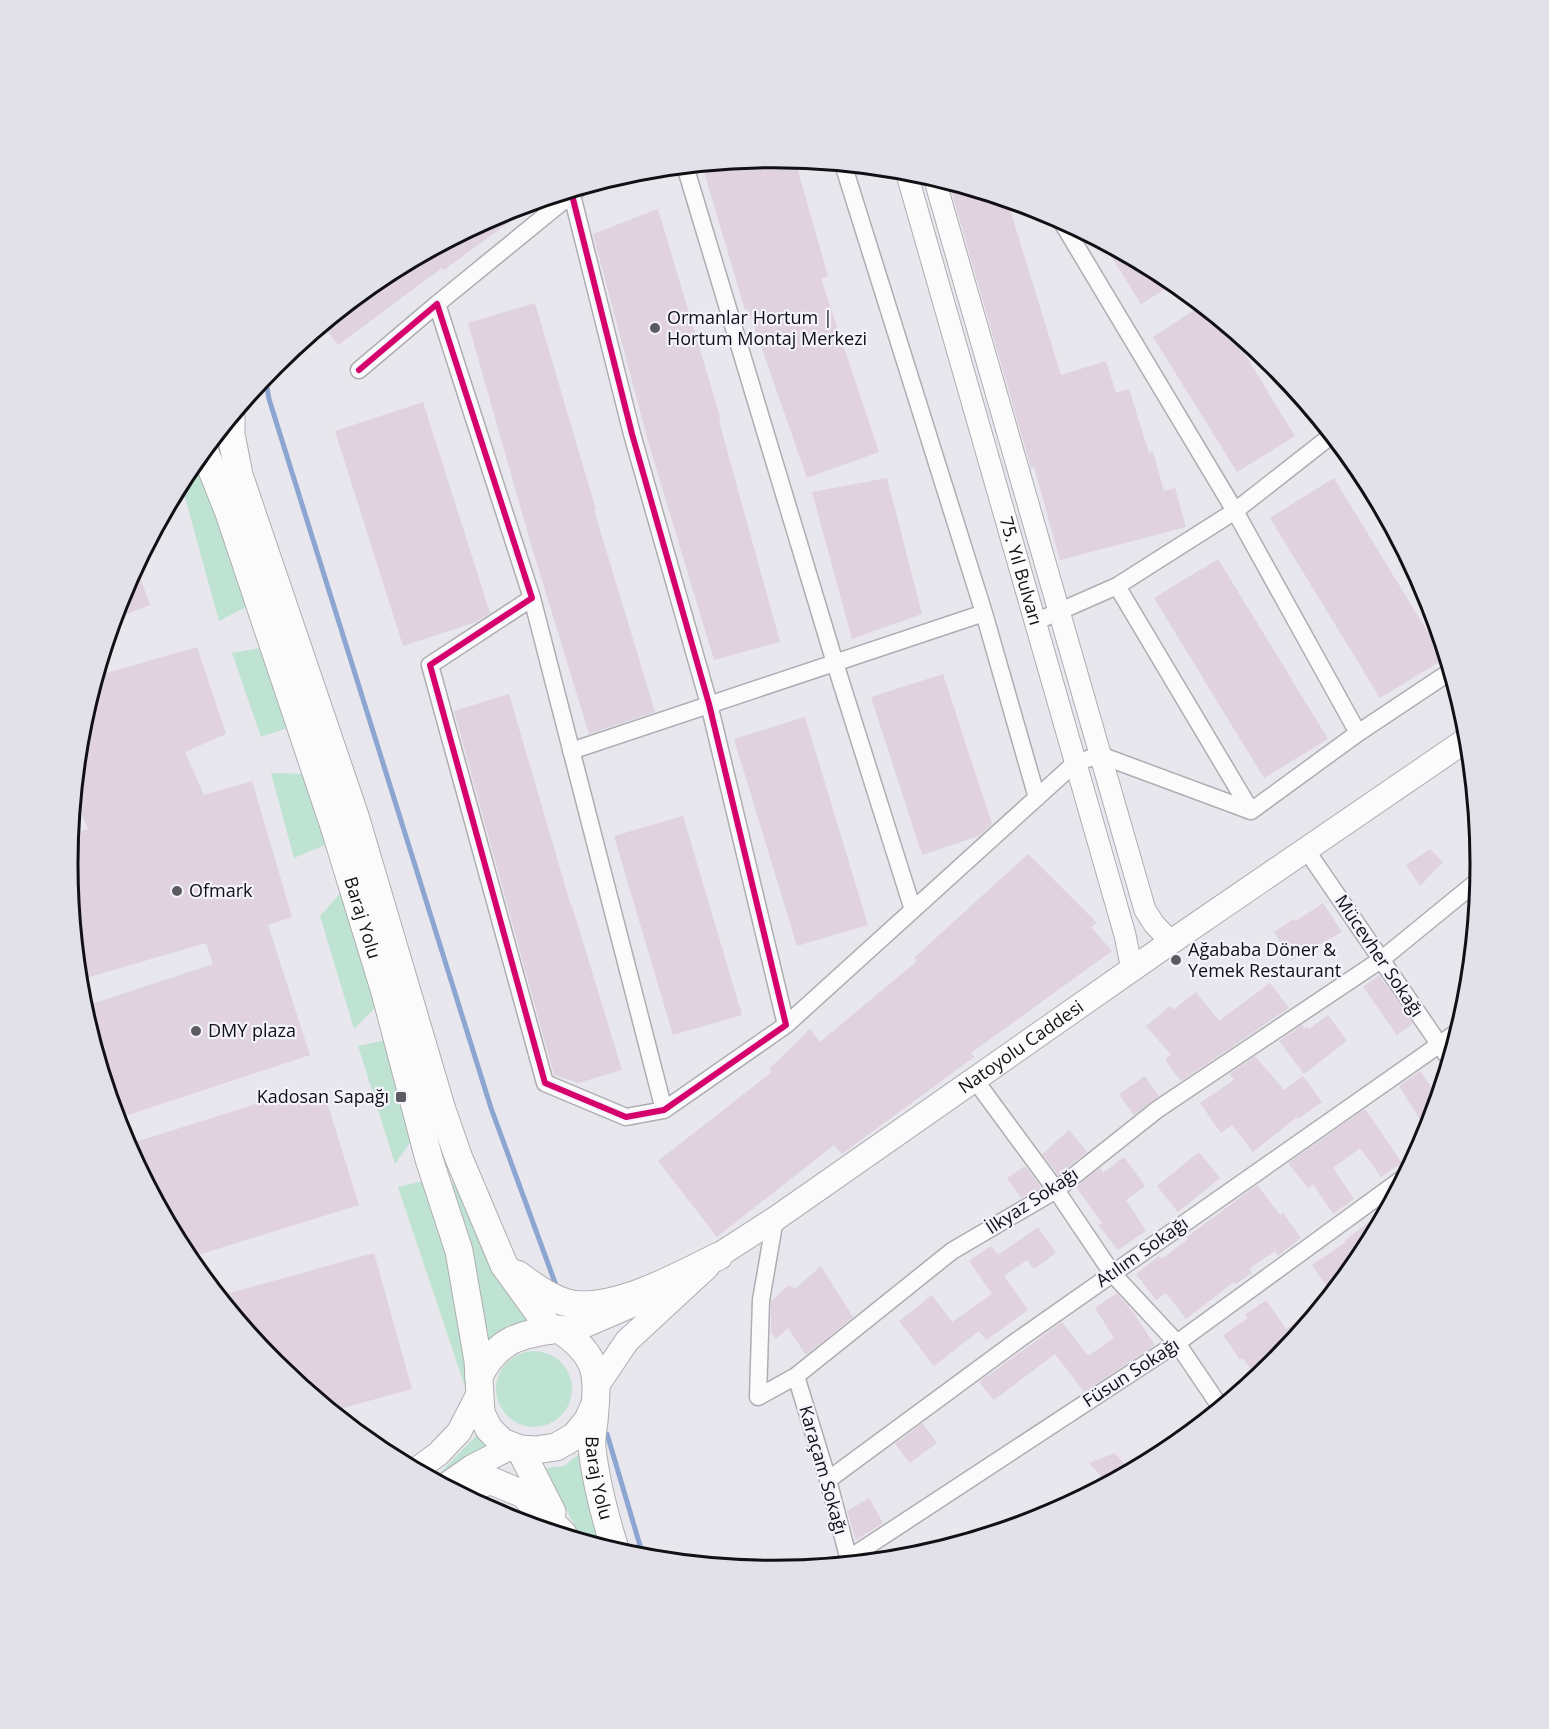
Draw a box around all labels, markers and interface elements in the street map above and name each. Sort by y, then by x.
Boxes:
place label: Ormanlar Hortum | Hortum Montaj Merkezi [667,305,867,350]
marker: Ormanlar Hortum | Hortum Montaj Merkezi [648,321,662,335]
street label: 75. Yıl Bulvarı [995,513,1049,628]
street label: Baraj Yolu [339,874,387,962]
place label: Ofmark [189,878,253,902]
marker: Ofmark [170,884,184,898]
street label: Mücevher Sokağı [1330,890,1430,1021]
place label: Ağababa Döner & Yemek Restaurant [1188,937,1341,982]
marker: Ağababa Döner & Yemek Restaurant [1169,953,1183,967]
street label: Natoyolu Caddesi [953,994,1088,1098]
place label: DMY plaza [208,1018,296,1042]
marker: DMY plaza [189,1024,203,1038]
place label: Kadosan Sapağı [257,1084,389,1108]
marker: Kadosan Sapağı [394,1090,408,1104]
street label: İlkyaz Sokağı [981,1161,1082,1239]
street label: Atılım Sokağı [1091,1211,1192,1292]
street label: Füsun Sokağı [1078,1332,1183,1412]
street label: Karaçam Sokağı [794,1403,854,1537]
street label: Baraj Yolu [581,1436,619,1522]

